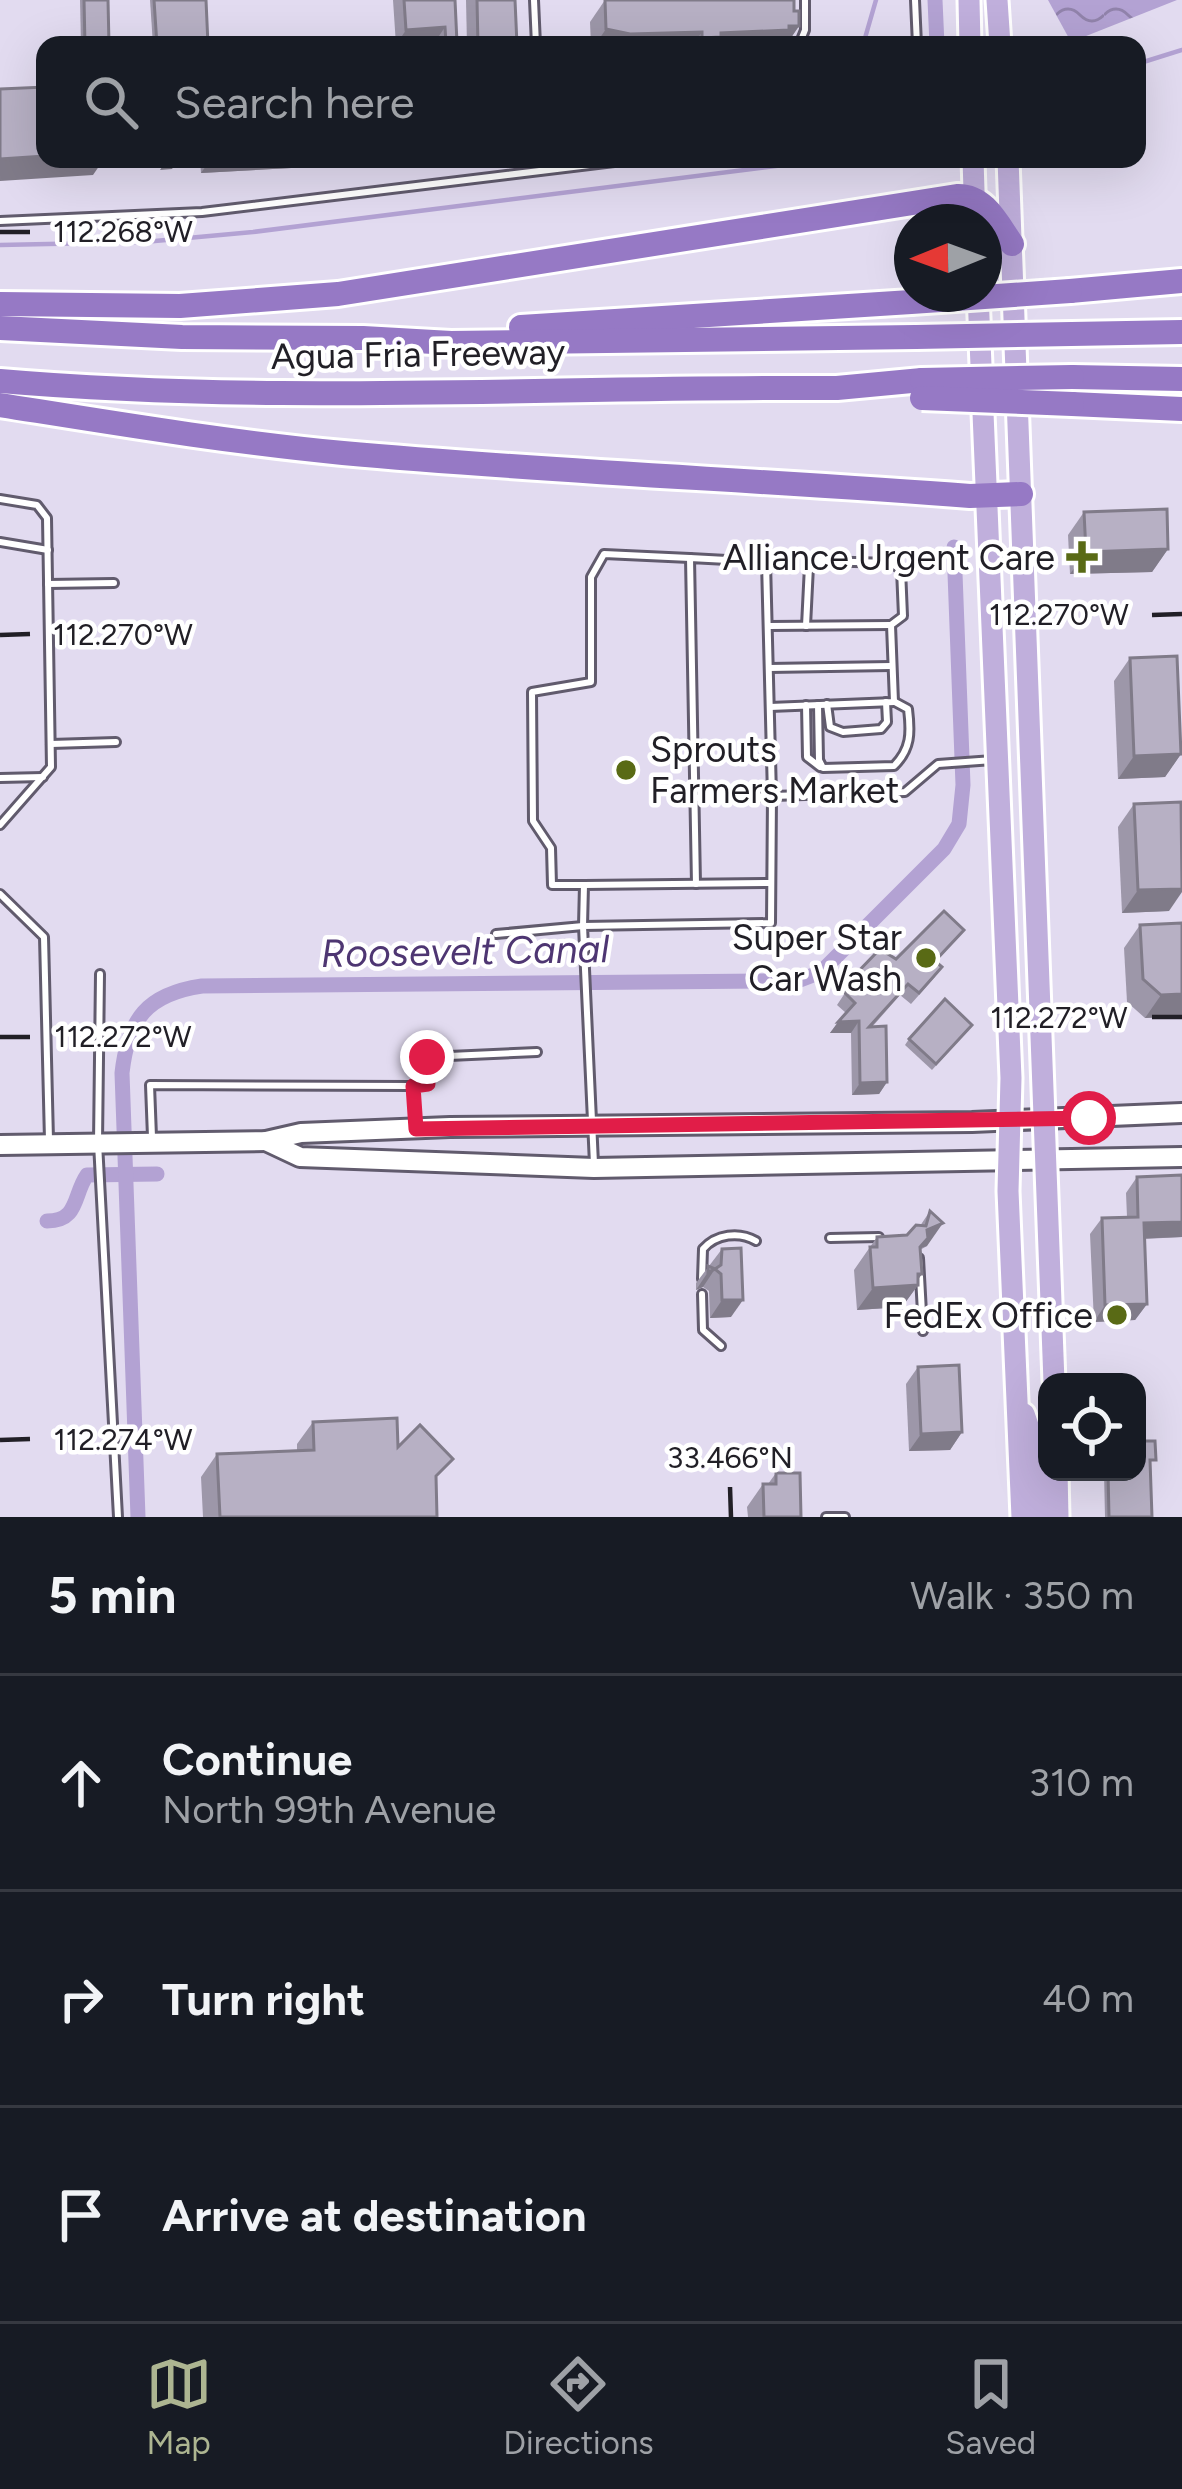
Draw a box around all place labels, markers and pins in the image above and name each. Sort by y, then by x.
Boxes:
place label: Alliance Urgent Care [723,536,1055,579]
marker: Alliance Urgent Care [1066,541,1098,573]
place label: Sprouts Farmers Market [650,728,899,812]
marker: Sprouts Farmers Market [613,757,639,783]
place label: Super Star Car Wash [732,916,902,1000]
marker: Super Star Car Wash [913,945,939,971]
place label: FedEx Office [884,1294,1093,1337]
marker: FedEx Office [1104,1302,1130,1328]

